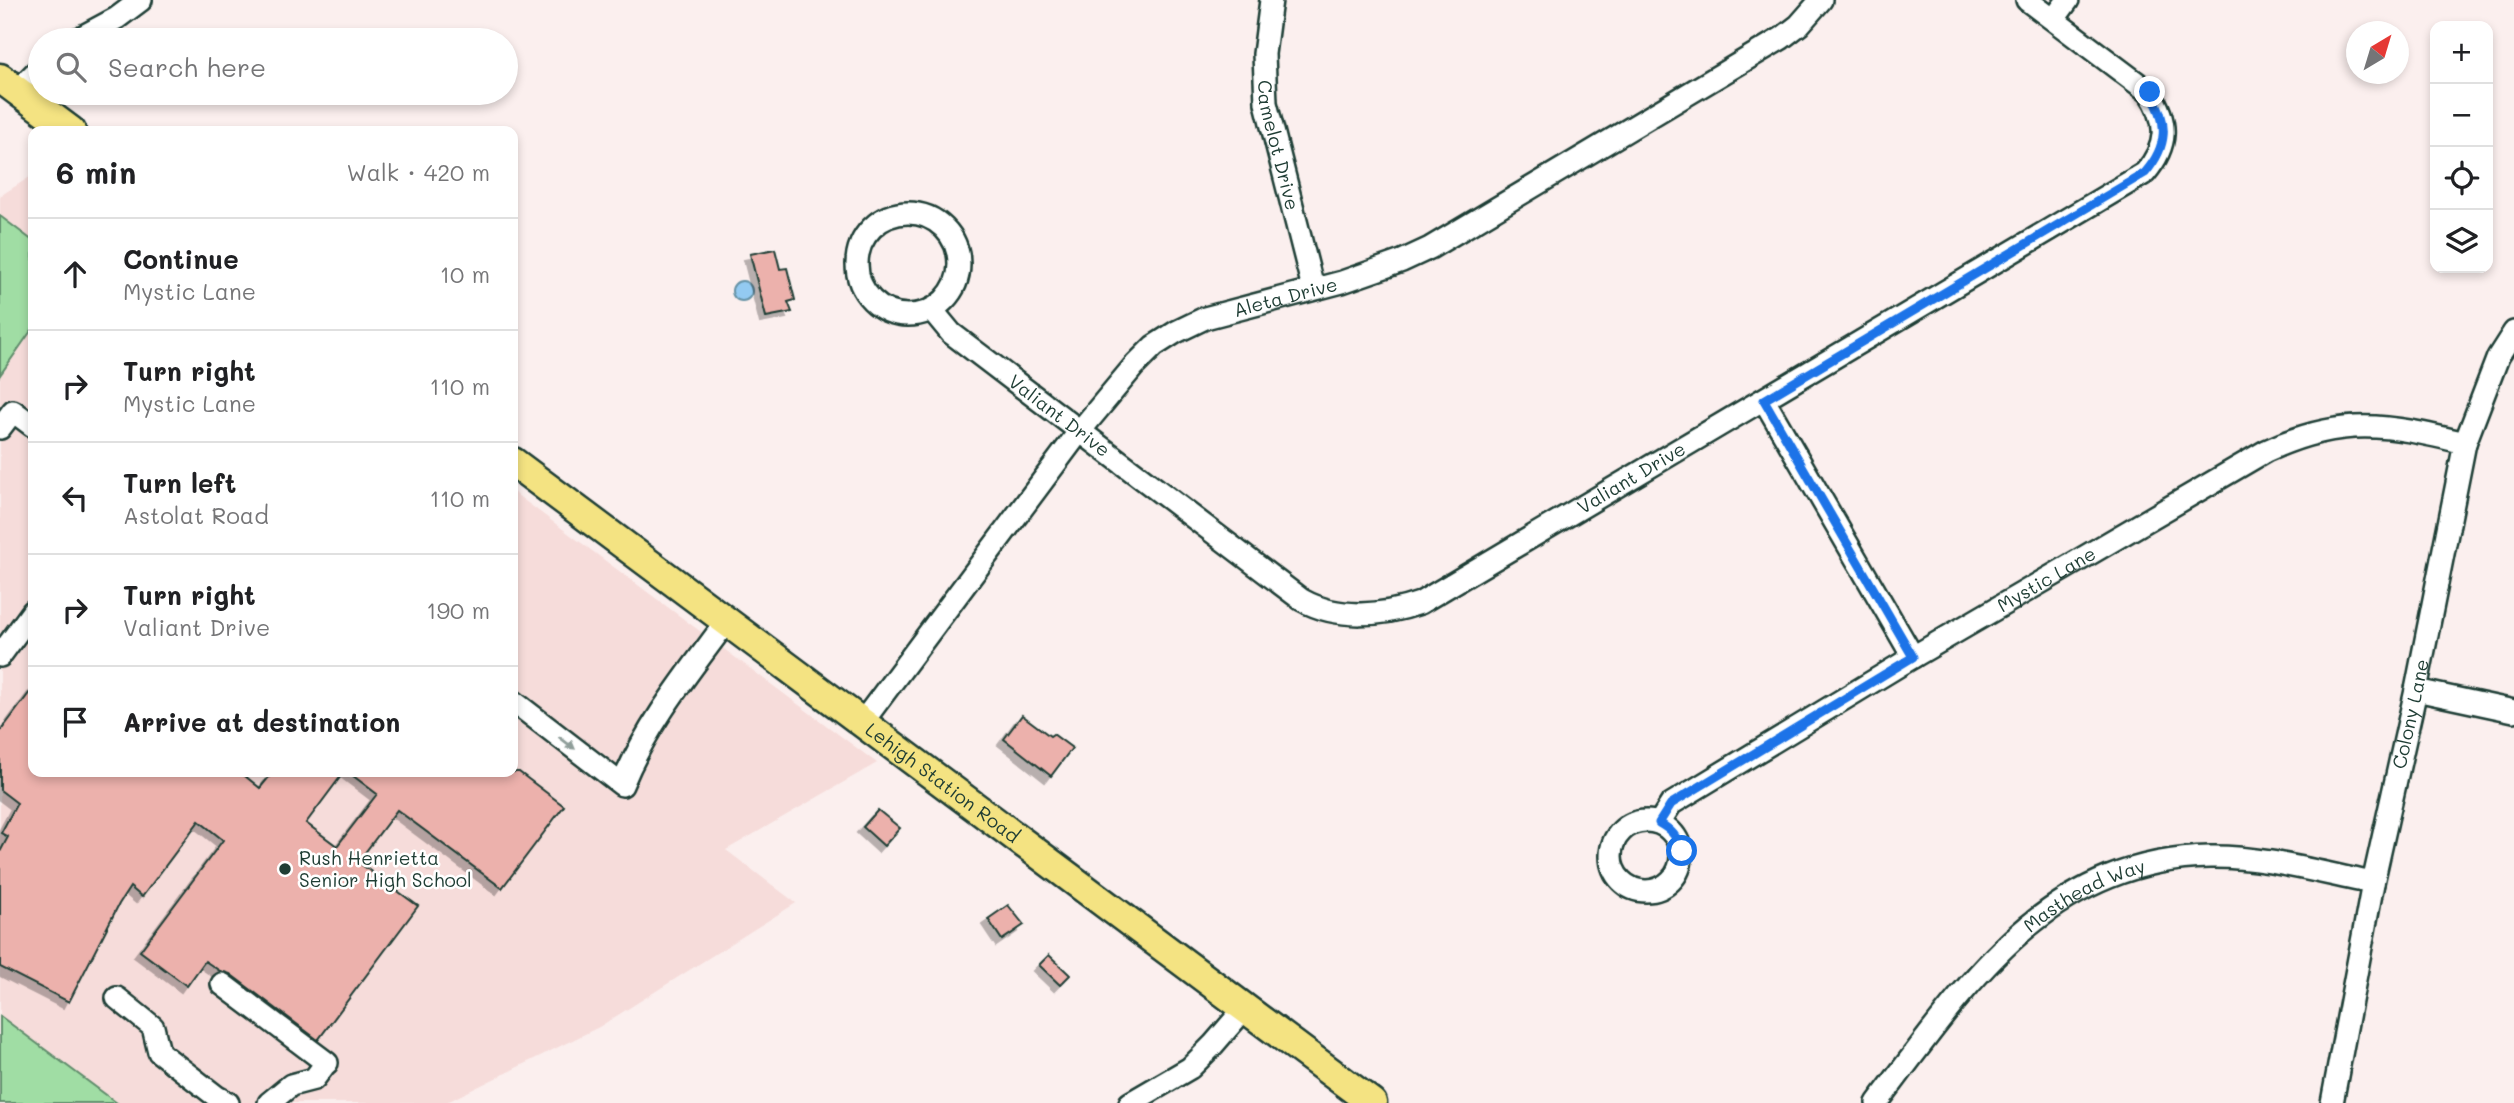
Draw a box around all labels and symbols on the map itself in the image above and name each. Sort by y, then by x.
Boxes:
north arrow [2346,21,2409,84]
route end [2134,76,2165,107]
street label: Camelot Drive [1253,79,1306,213]
street label: Aleta Drive [1231,271,1340,322]
street label: Valiant Drive [1004,368,1116,462]
street label: Valiant Drive [1572,435,1690,519]
street label: Mystic Lane [1992,540,2100,617]
street label: Colony Lane [2386,657,2434,771]
street label: Lehigh Station Road [861,716,1025,848]
one-way arrow [558,735,576,749]
route start [1666,835,1697,866]
place label: Rush Henrietta Senior High School [299,845,472,892]
street label: Masthead Way [2018,853,2148,937]
marker: Rush Henrietta Senior High School [277,861,293,877]

